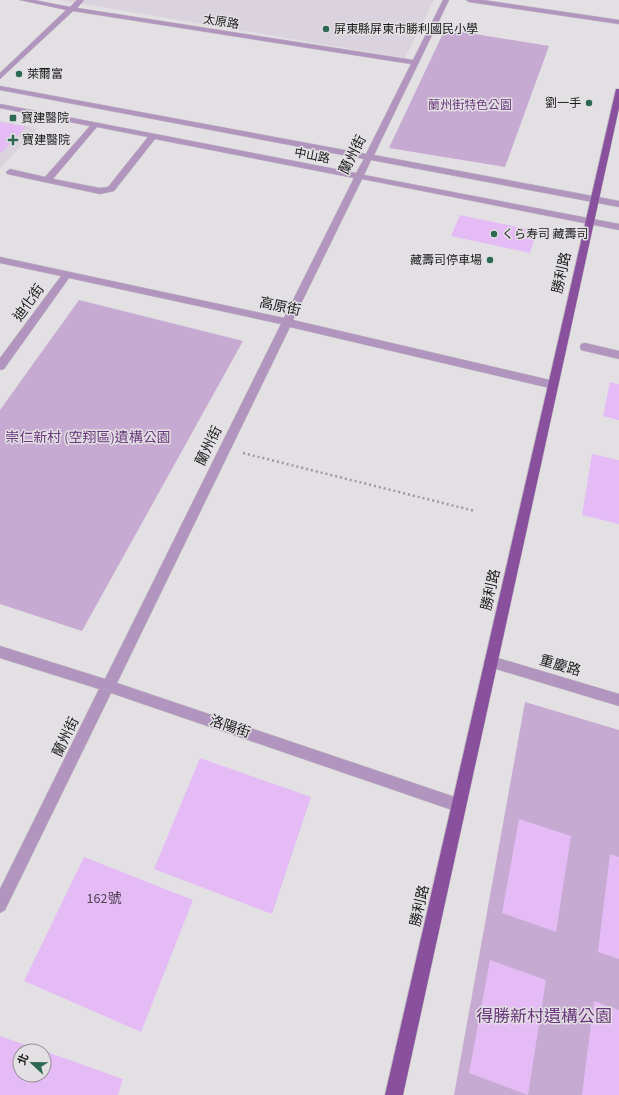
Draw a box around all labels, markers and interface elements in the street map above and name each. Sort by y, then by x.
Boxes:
street label: 太原路 [202,11,240,33]
place label: 屏東縣屏東市勝利國民小學 [334,21,478,38]
marker: 屏東縣屏東市勝利國民小學 [321,24,331,34]
place label: 萊爾富 [27,66,63,83]
marker: 萊爾富 [14,69,24,79]
place label: 劉一手 [545,95,581,112]
park label: 蘭州街特色公園 [428,97,512,114]
marker: 劉一手 [584,98,594,108]
place label: 寳建醫院 [21,110,69,127]
marker: 寳建醫院 [8,113,18,123]
place label: 寶建醫院 [22,132,70,149]
street label: 蘭州街 [335,132,371,178]
marker: 寶建醫院 [7,134,19,146]
street label: 中山路 [293,144,331,168]
place label: くら寿司 藏壽司 [502,226,588,243]
marker: くら寿司 藏壽司 [489,229,499,239]
street label: 勝利路 [548,250,576,296]
place label: 藏壽司停車場 [410,252,482,269]
marker: 藏壽司停車場 [485,255,495,265]
street label: 迪化街 [9,280,49,326]
street label: 高原街 [257,293,303,321]
street label: 蘭州街 [191,423,227,469]
park label: 崇仁新村 (空翔區)遺構公園 [5,428,171,448]
street label: 勝利路 [477,567,505,613]
street label: 重慶路 [537,651,583,681]
street label: 洛陽街 [207,711,253,743]
street label: 蘭州街 [48,714,84,760]
street label: 勝利路 [406,883,434,929]
house number: 162號 [87,889,121,909]
park label: 得勝新村遺構公園 [476,1005,612,1029]
north arrow [12,1043,52,1083]
text: 北 [14,1052,32,1067]

